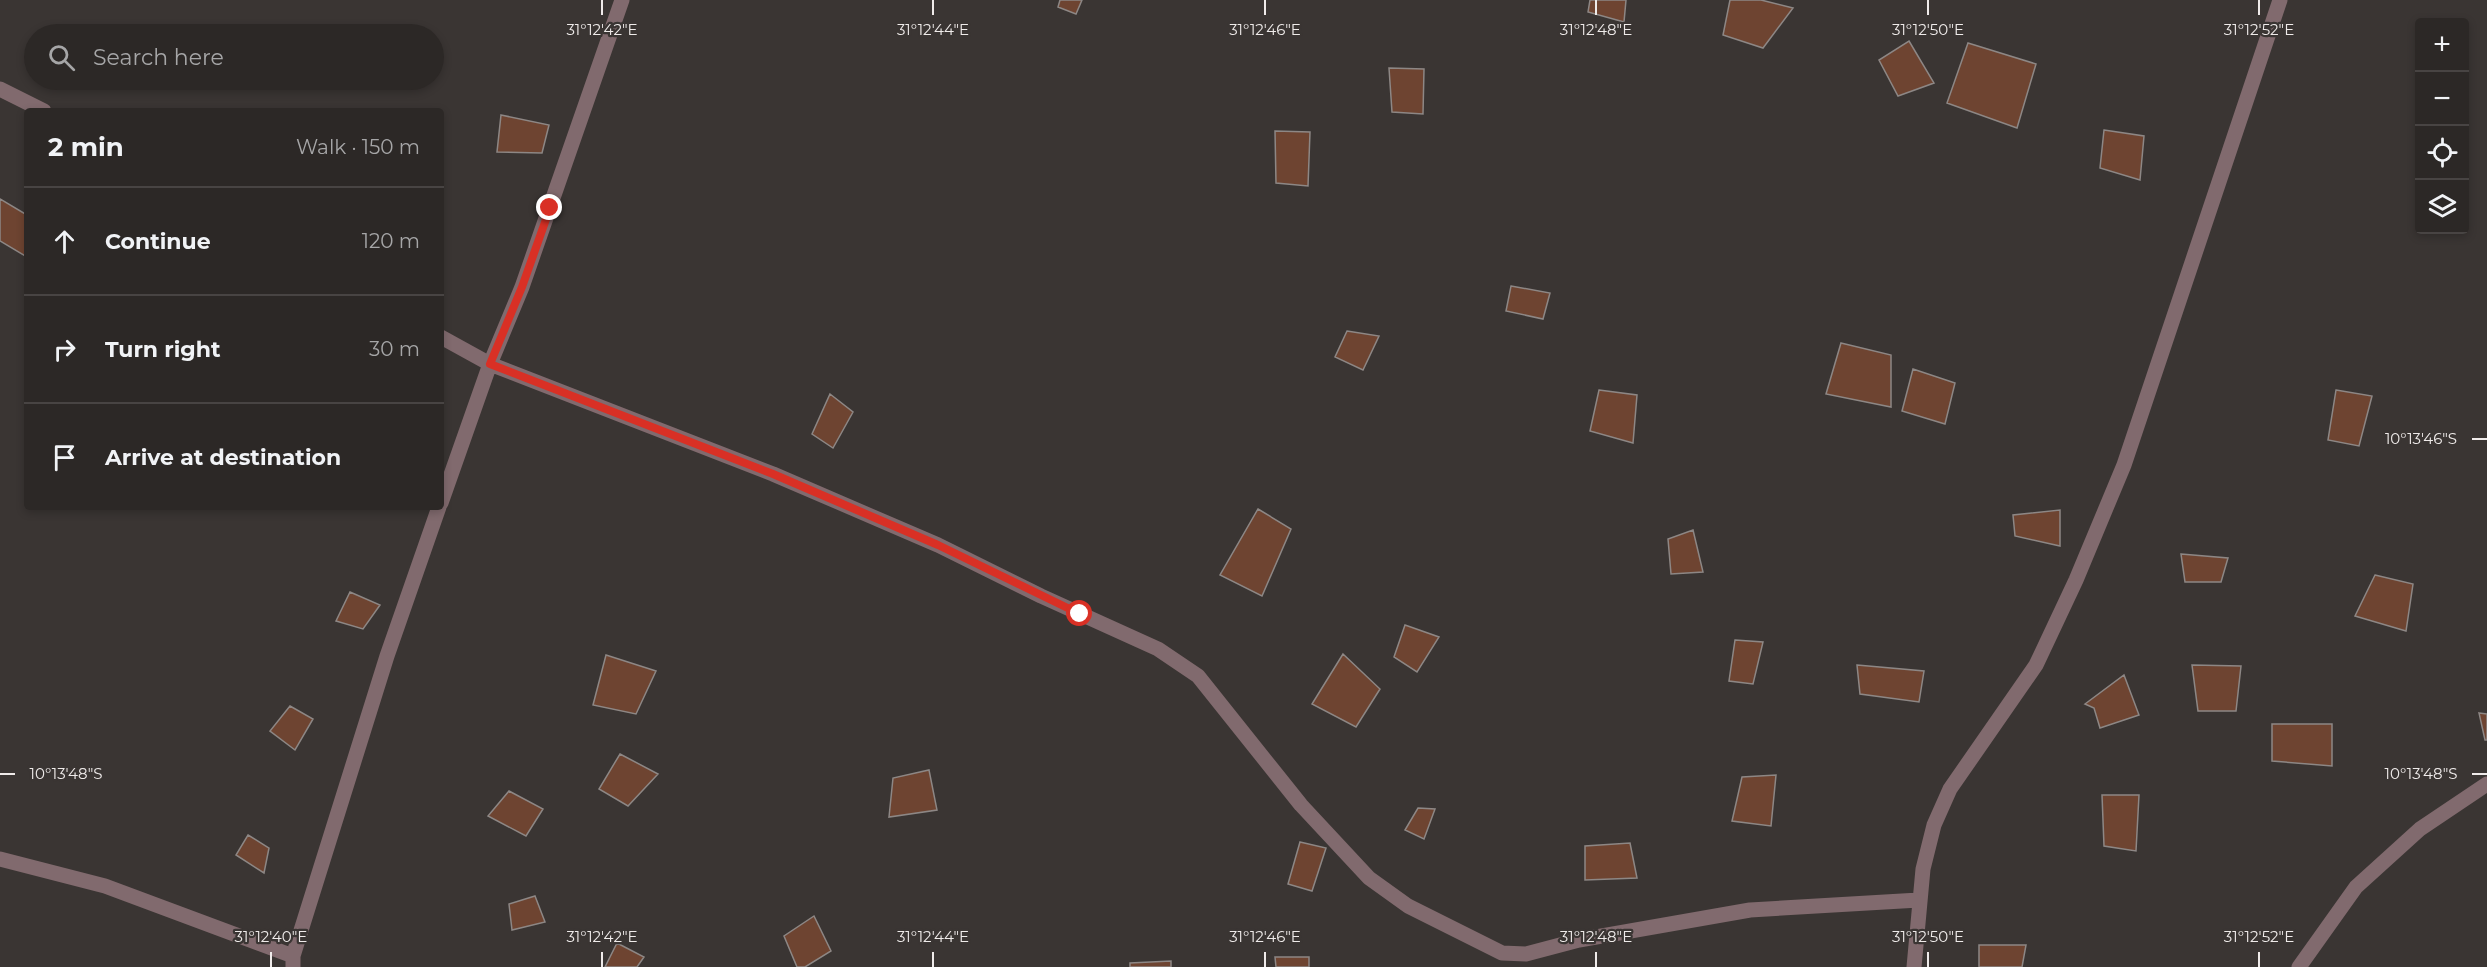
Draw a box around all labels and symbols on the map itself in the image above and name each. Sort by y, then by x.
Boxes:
text: 31°12'42"E [566,20,638,39]
text: 31°12'44"E [897,20,969,39]
text: 31°12'46"E [1229,20,1301,39]
text: 31°12'48"E [1560,20,1632,39]
text: 31°12'50"E [1892,20,1964,39]
text: 31°12'52"E [2224,20,2294,39]
route end [536,194,562,220]
text: 10°13'46"S [2385,429,2457,448]
route start [1066,600,1092,626]
text: 10°13'48"S [30,764,102,783]
text: 10°13'48"S [2385,764,2457,783]
text: 31°12'40"E [235,927,307,946]
text: 31°12'42"E [566,927,638,946]
text: 31°12'44"E [897,927,969,946]
text: 31°12'46"E [1229,927,1301,946]
text: 31°12'48"E [1560,927,1632,946]
text: 31°12'50"E [1892,927,1964,946]
text: 31°12'52"E [2224,927,2294,946]

